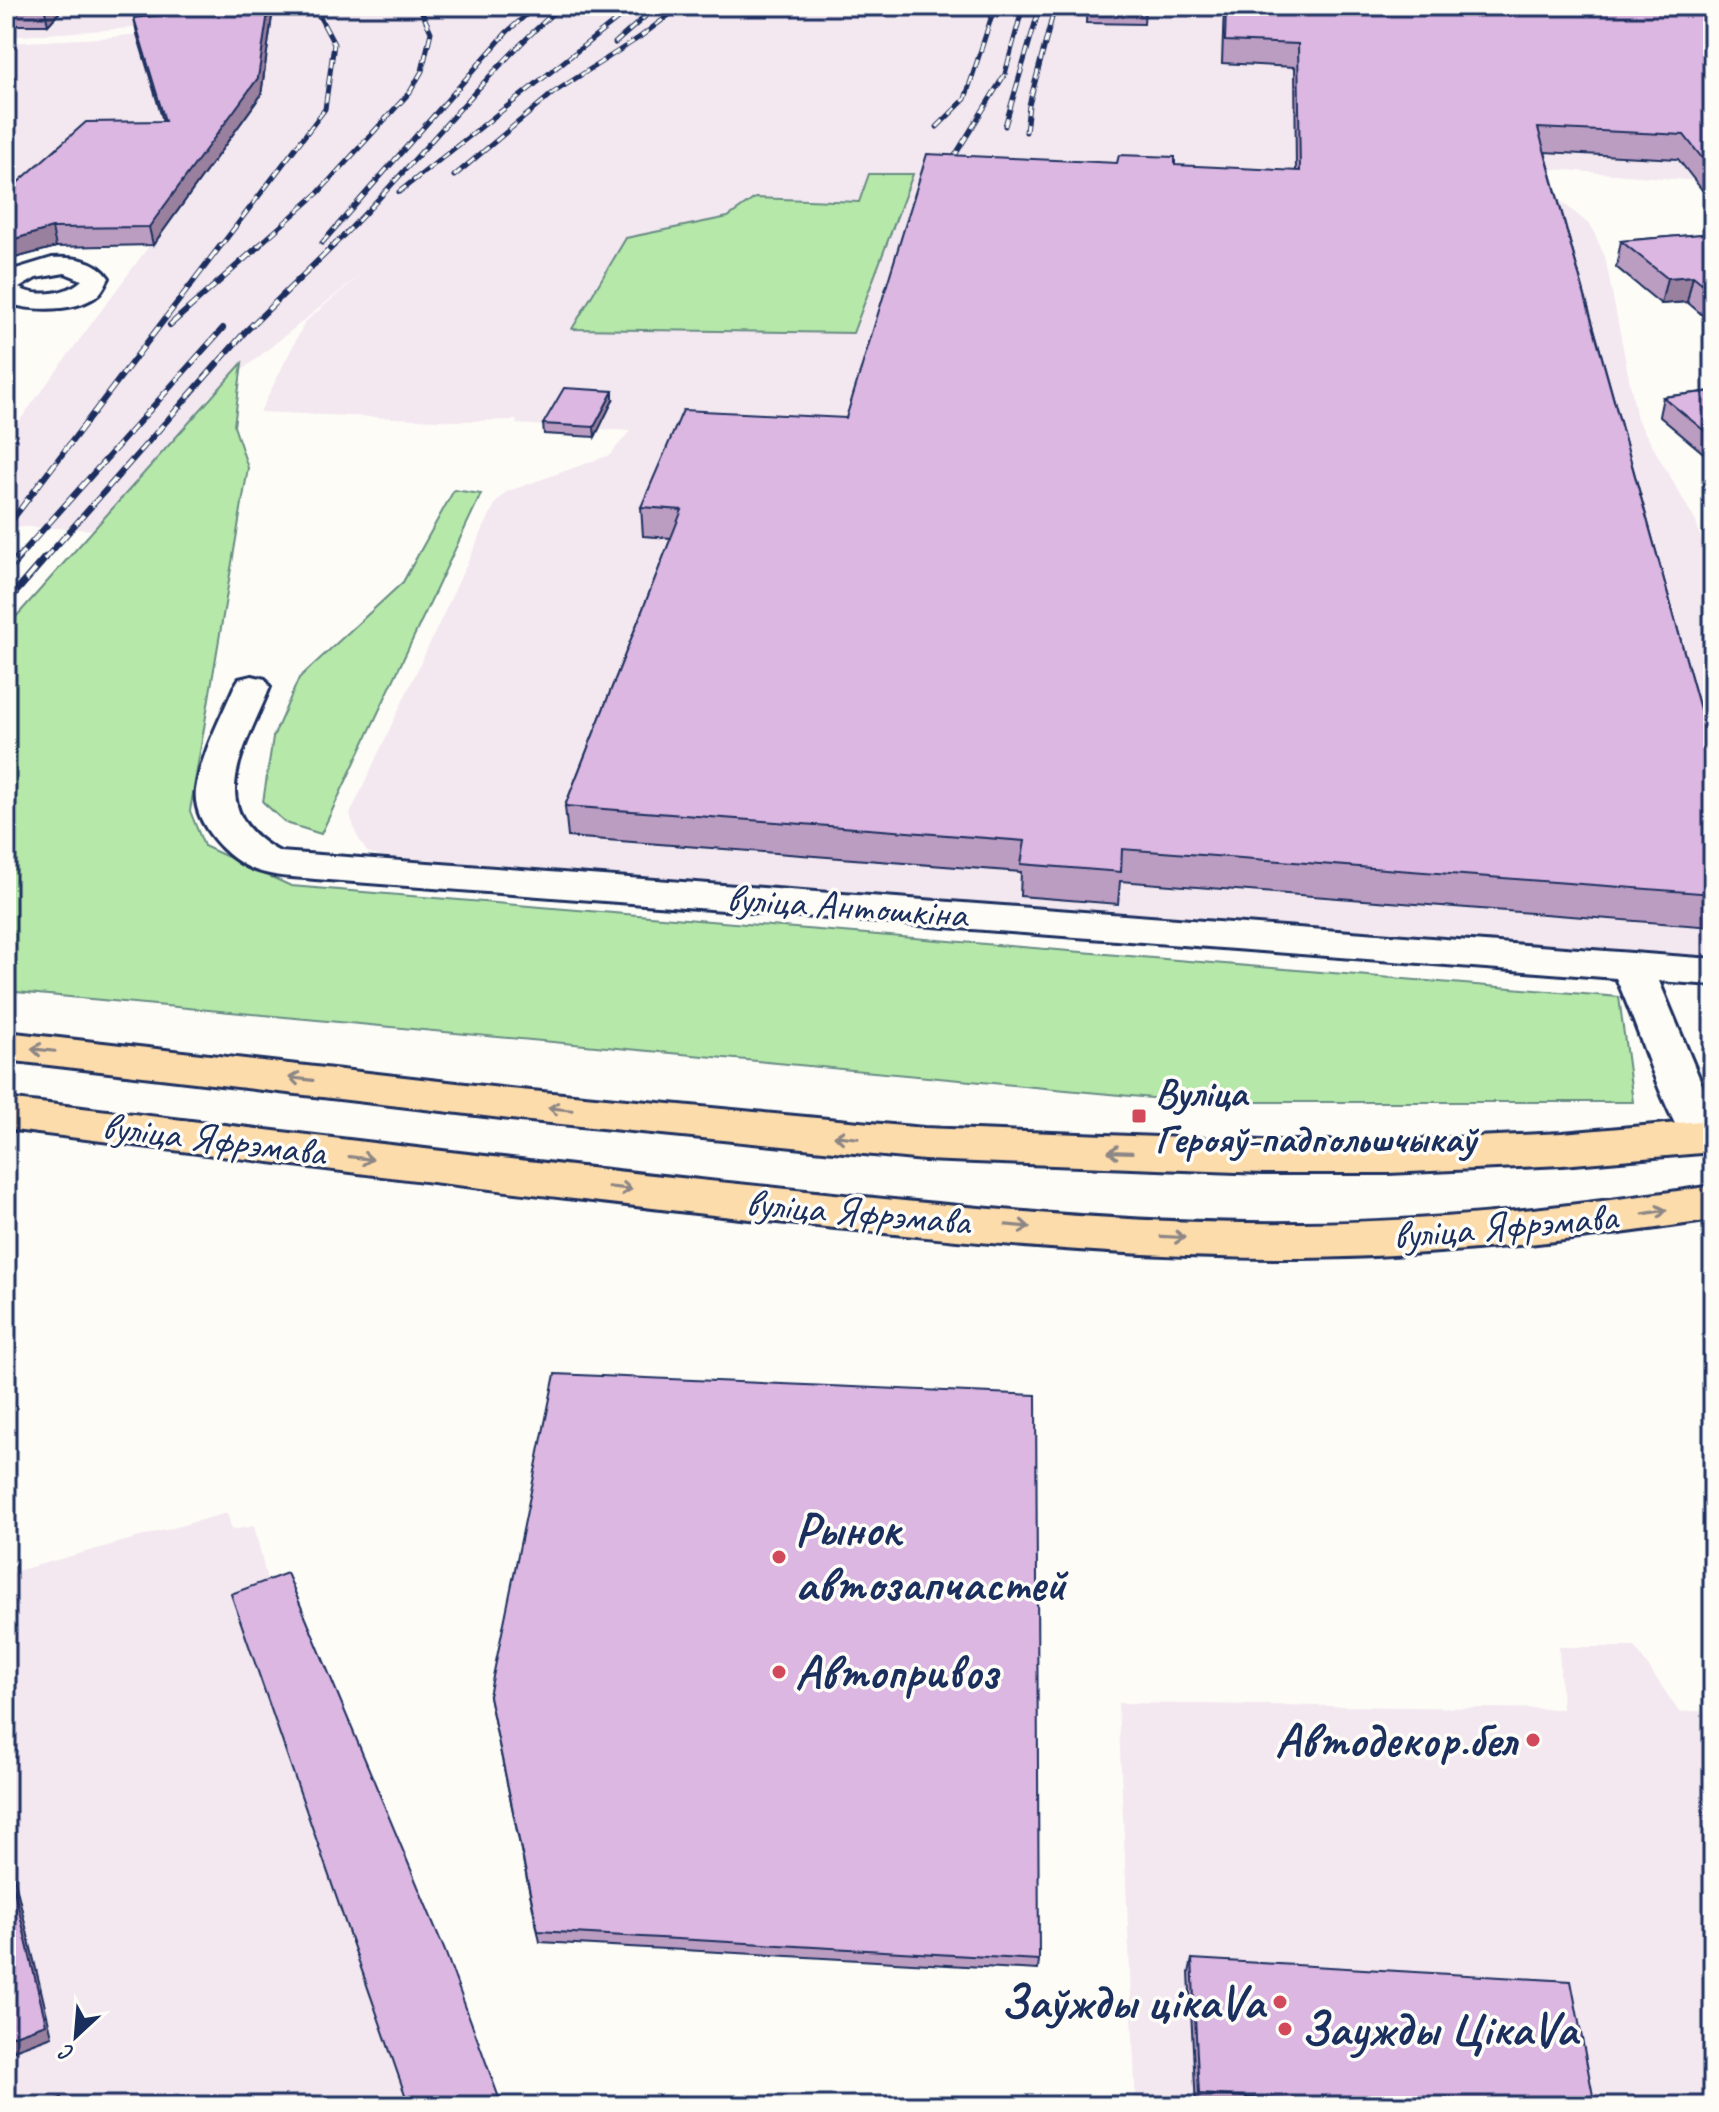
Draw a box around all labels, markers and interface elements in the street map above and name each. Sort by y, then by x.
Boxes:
street label: вуліца Антошкіна [725,873,971,940]
one-way arrow [30,1042,57,1057]
place label: Вуліца Герояў-падпольшчыкаў [1155,1068,1479,1164]
one-way arrow [288,1072,315,1087]
street label: вуліца Яфрэмава [100,1101,331,1178]
one-way arrow [547,1101,574,1116]
marker: Вуліца Герояў-падпольшчыкаў [1130,1107,1148,1125]
one-way arrow [833,1129,860,1144]
one-way arrow [1107,1144,1134,1159]
one-way arrow [347,1150,374,1165]
street label: вуліца Яфрэмава [744,1177,975,1247]
one-way arrow [606,1181,632,1196]
street label: вуліца Яфрэмава [1391,1191,1622,1261]
one-way arrow [1642,1204,1667,1219]
one-way arrow [1004,1219,1031,1234]
one-way arrow [1159,1229,1186,1244]
place label: Рынок автозапчастей [795,1499,1069,1614]
marker: Рынок автозапчастей [770,1548,788,1566]
place label: Автопривоз [795,1642,1001,1702]
marker: Автопривоз [770,1663,788,1681]
place label: Автодекор.бел [1275,1710,1519,1770]
marker: Автодекор.бел [1524,1731,1542,1749]
place label: Заўжды цікаVа [1000,1972,1268,2032]
marker: Заўжды цікаVа [1271,1993,1289,2011]
north arrow [36,1996,116,2076]
place label: Заужды ЦікаVа [1301,1999,1580,2059]
marker: Заужды ЦікаVа [1276,2020,1294,2038]
text: С [54,2037,79,2068]

